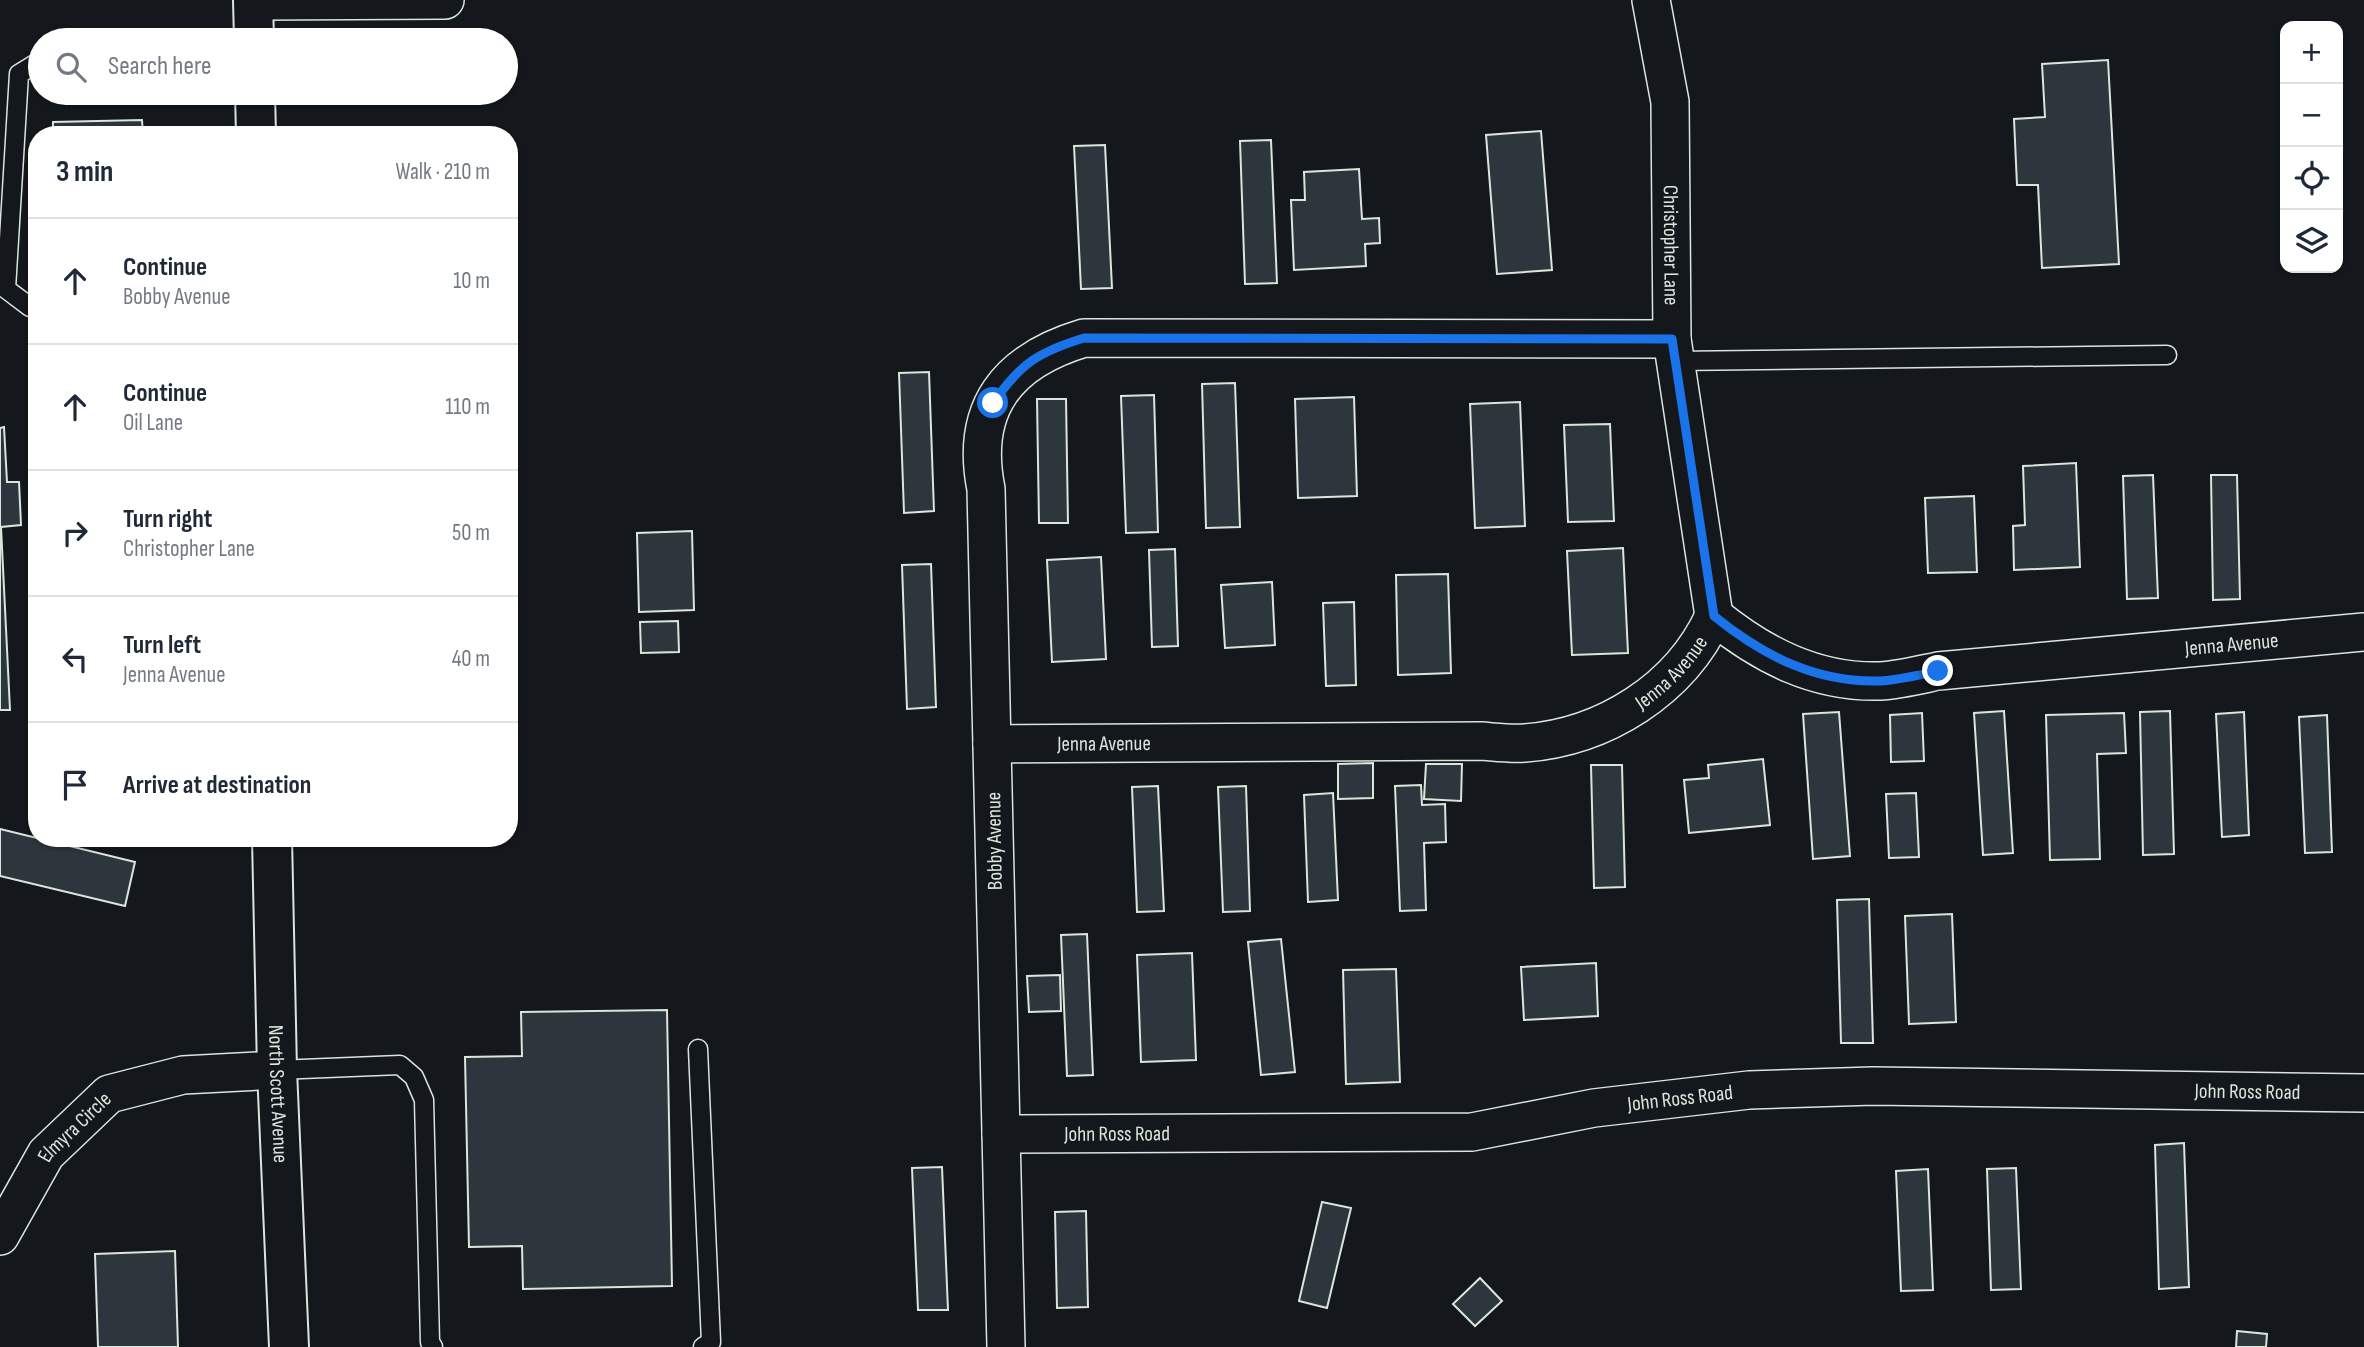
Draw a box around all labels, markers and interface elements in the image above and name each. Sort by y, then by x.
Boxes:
map controls [2280,21,2343,273]
button: + [2280,21,2343,84]
search box [28,28,518,105]
icon: search [52,48,90,86]
text: Search here [108,51,211,82]
button: − [2280,84,2343,147]
button: locate [2280,147,2343,210]
text: 3 min [56,154,113,190]
text: Walk · 210 m [396,158,490,186]
street label: Christopher Lane [1658,185,1684,306]
button: layers [2280,210,2343,273]
text: Continue [123,252,207,283]
icon: ahead [56,262,94,300]
text: 10 m [453,267,490,295]
text: Bobby Avenue [123,283,230,311]
text: Continue [123,378,207,409]
route start [977,387,1008,418]
icon: ahead [56,388,94,426]
text: 110 m [445,393,490,421]
text: Oil Lane [123,409,183,437]
text: Turn right [123,504,212,535]
icon: right [56,514,94,552]
text: 50 m [452,519,490,547]
text: Christopher Lane [123,535,255,563]
street label: Jenna Avenue [2183,628,2279,661]
text: Turn left [123,630,201,661]
street label: Jenna Avenue [1630,631,1713,716]
icon: left [56,640,94,678]
text: 40 m [452,645,490,673]
route end [1922,655,1953,686]
text: Jenna Avenue [123,661,225,689]
street label: Jenna Avenue [1056,731,1151,757]
icon: arrive [56,766,94,804]
text: Arrive at destination [123,770,311,801]
street label: Bobby Avenue [981,792,1008,890]
street label: North Scott Avenue [263,1025,293,1163]
street label: John Ross Road [2193,1079,2301,1105]
street label: John Ross Road [1625,1080,1734,1117]
street label: Elmyra Circle [32,1087,116,1166]
street label: John Ross Road [1063,1121,1170,1147]

